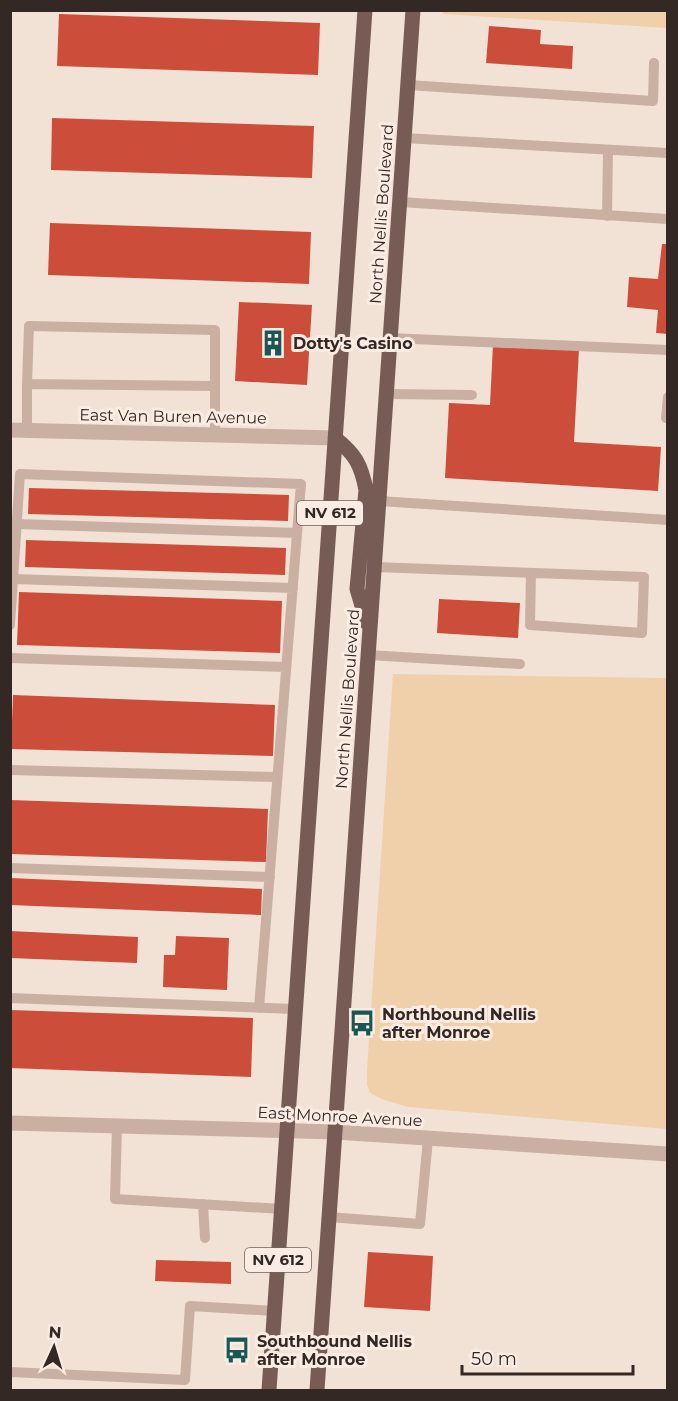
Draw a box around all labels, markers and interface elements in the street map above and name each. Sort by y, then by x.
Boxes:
street label: North Nellis Boulevard [366,123,397,305]
building icon: Dotty's Casino [258,328,288,358]
place label: Dotty's Casino [293,334,413,353]
street label: East Van Buren Avenue [79,405,267,428]
road number: NV 612 [297,501,363,525]
street label: North Nellis Boulevard [332,608,363,790]
place label: Northbound Nellis after Monroe [382,1005,536,1042]
bus stop icon: Northbound Nellis after Monroe [347,1008,377,1038]
street label: East Monroe Avenue [257,1103,423,1130]
road number: NV 612 [245,1248,311,1272]
north arrow [24,1317,84,1377]
text: N [48,1323,62,1342]
place label: Southbound Nellis after Monroe [257,1332,412,1369]
bus stop icon: Southbound Nellis after Monroe [222,1335,252,1365]
scale bar [462,1338,633,1376]
text: 50 m [471,1348,517,1370]

